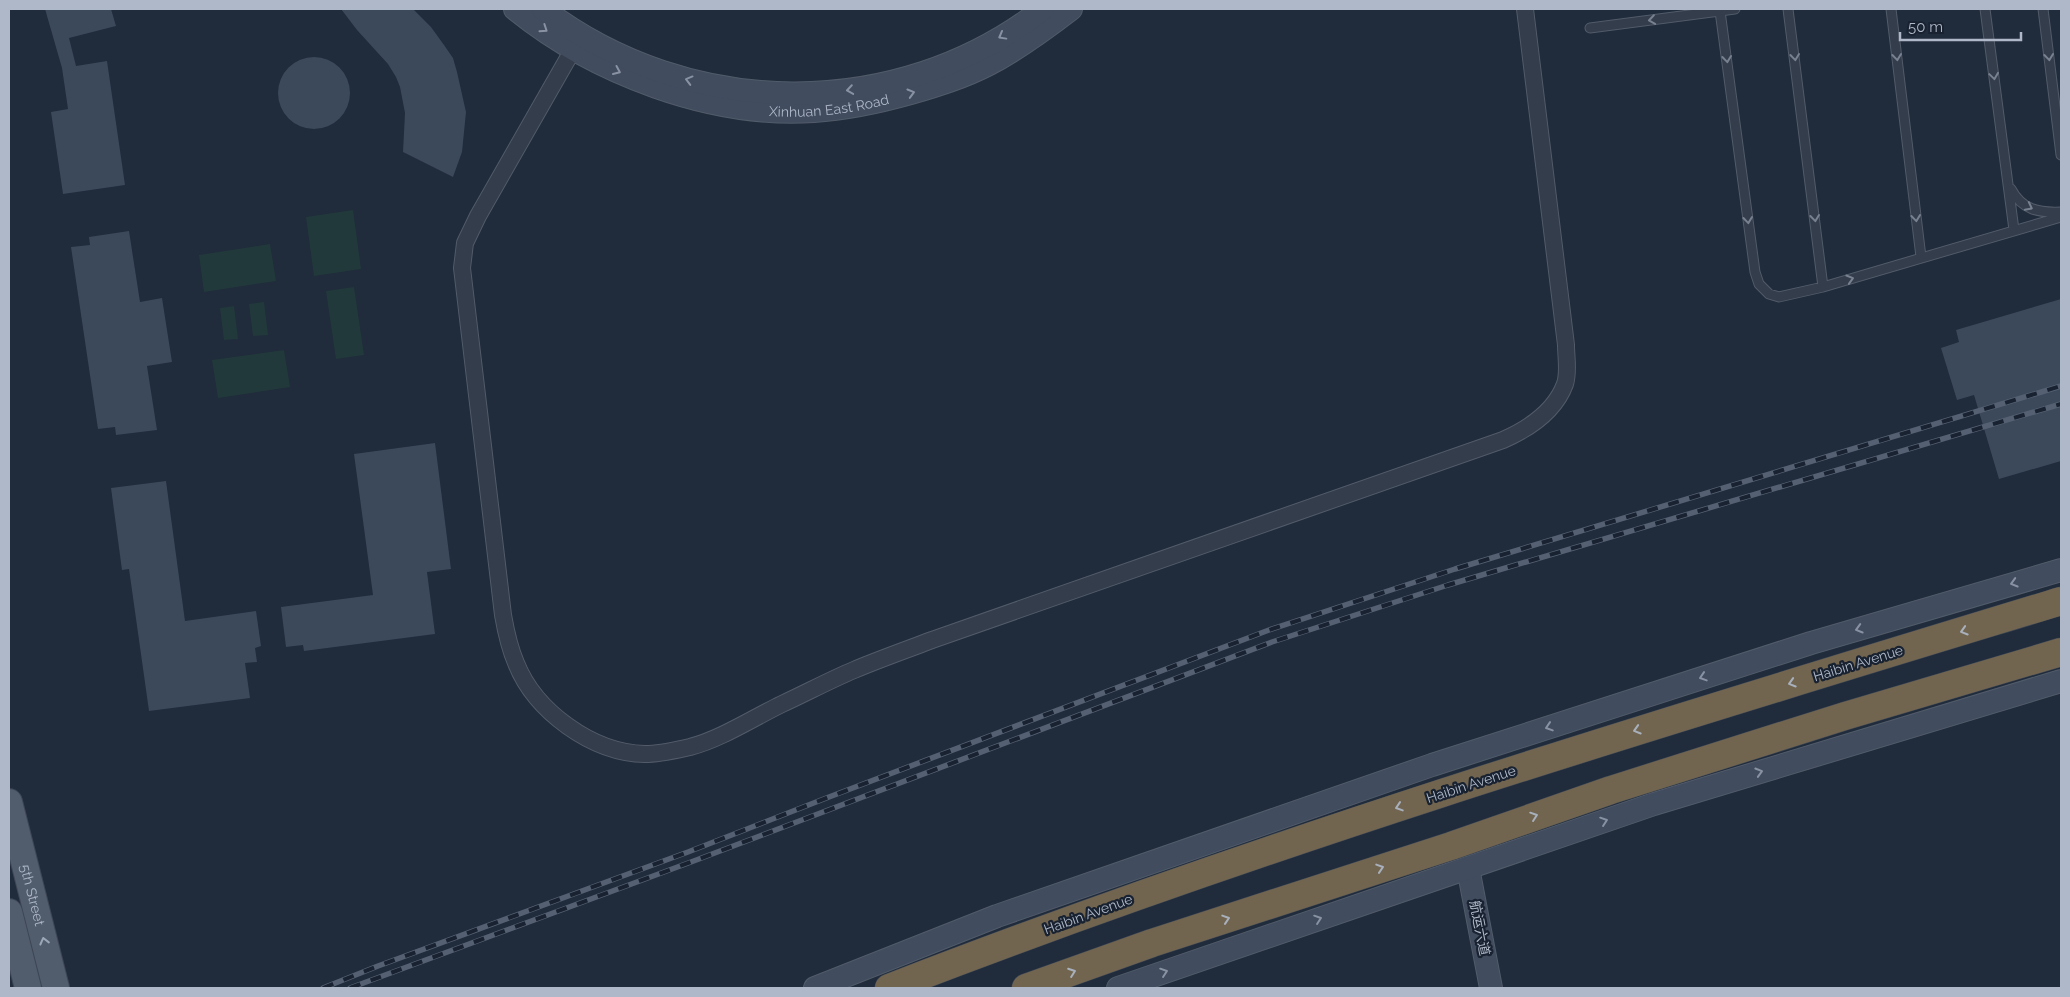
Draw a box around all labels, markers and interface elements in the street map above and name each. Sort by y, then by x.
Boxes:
scale bar [1900,10,2021,42]
one-way arrow [1648,14,1656,25]
text: 50 m [1908,18,1943,36]
one-way arrow [538,23,548,32]
one-way arrow [999,30,1008,40]
one-way arrow [1789,53,1799,61]
one-way arrow [1891,53,1901,61]
one-way arrow [2043,53,2054,61]
one-way arrow [1721,56,1732,64]
one-way arrow [612,64,621,75]
one-way arrow [1988,72,1999,80]
one-way arrow [686,75,694,85]
one-way arrow [846,84,854,94]
one-way arrow [906,88,915,98]
street label: Xinhuan East Road [769,91,891,120]
one-way arrow [2023,201,2032,211]
one-way arrow [1911,214,1921,223]
one-way arrow [1809,215,1820,223]
one-way arrow [1742,217,1753,225]
one-way arrow [1845,274,1853,284]
one-way arrow [2011,578,2019,588]
one-way arrow [1855,624,1863,634]
one-way arrow [1961,625,1969,635]
street label: Haibin Avenue [1811,642,1905,684]
one-way arrow [1700,672,1708,682]
one-way arrow [1789,677,1797,687]
one-way arrow [1545,721,1553,731]
one-way arrow [1633,725,1641,735]
street label: Haibin Avenue [1424,762,1518,806]
one-way arrow [1754,767,1762,777]
one-way arrow [1395,802,1404,812]
one-way arrow [1529,812,1538,822]
one-way arrow [1599,817,1607,827]
street label: 5th Street [17,863,48,928]
one-way arrow [1376,864,1384,874]
street label: Haibin Avenue [1042,891,1134,937]
street label: 航运六道 [1467,899,1493,957]
one-way arrow [1221,915,1229,925]
one-way arrow [1313,915,1321,925]
one-way arrow [40,938,50,946]
one-way arrow [1067,968,1076,978]
one-way arrow [1159,968,1168,978]

